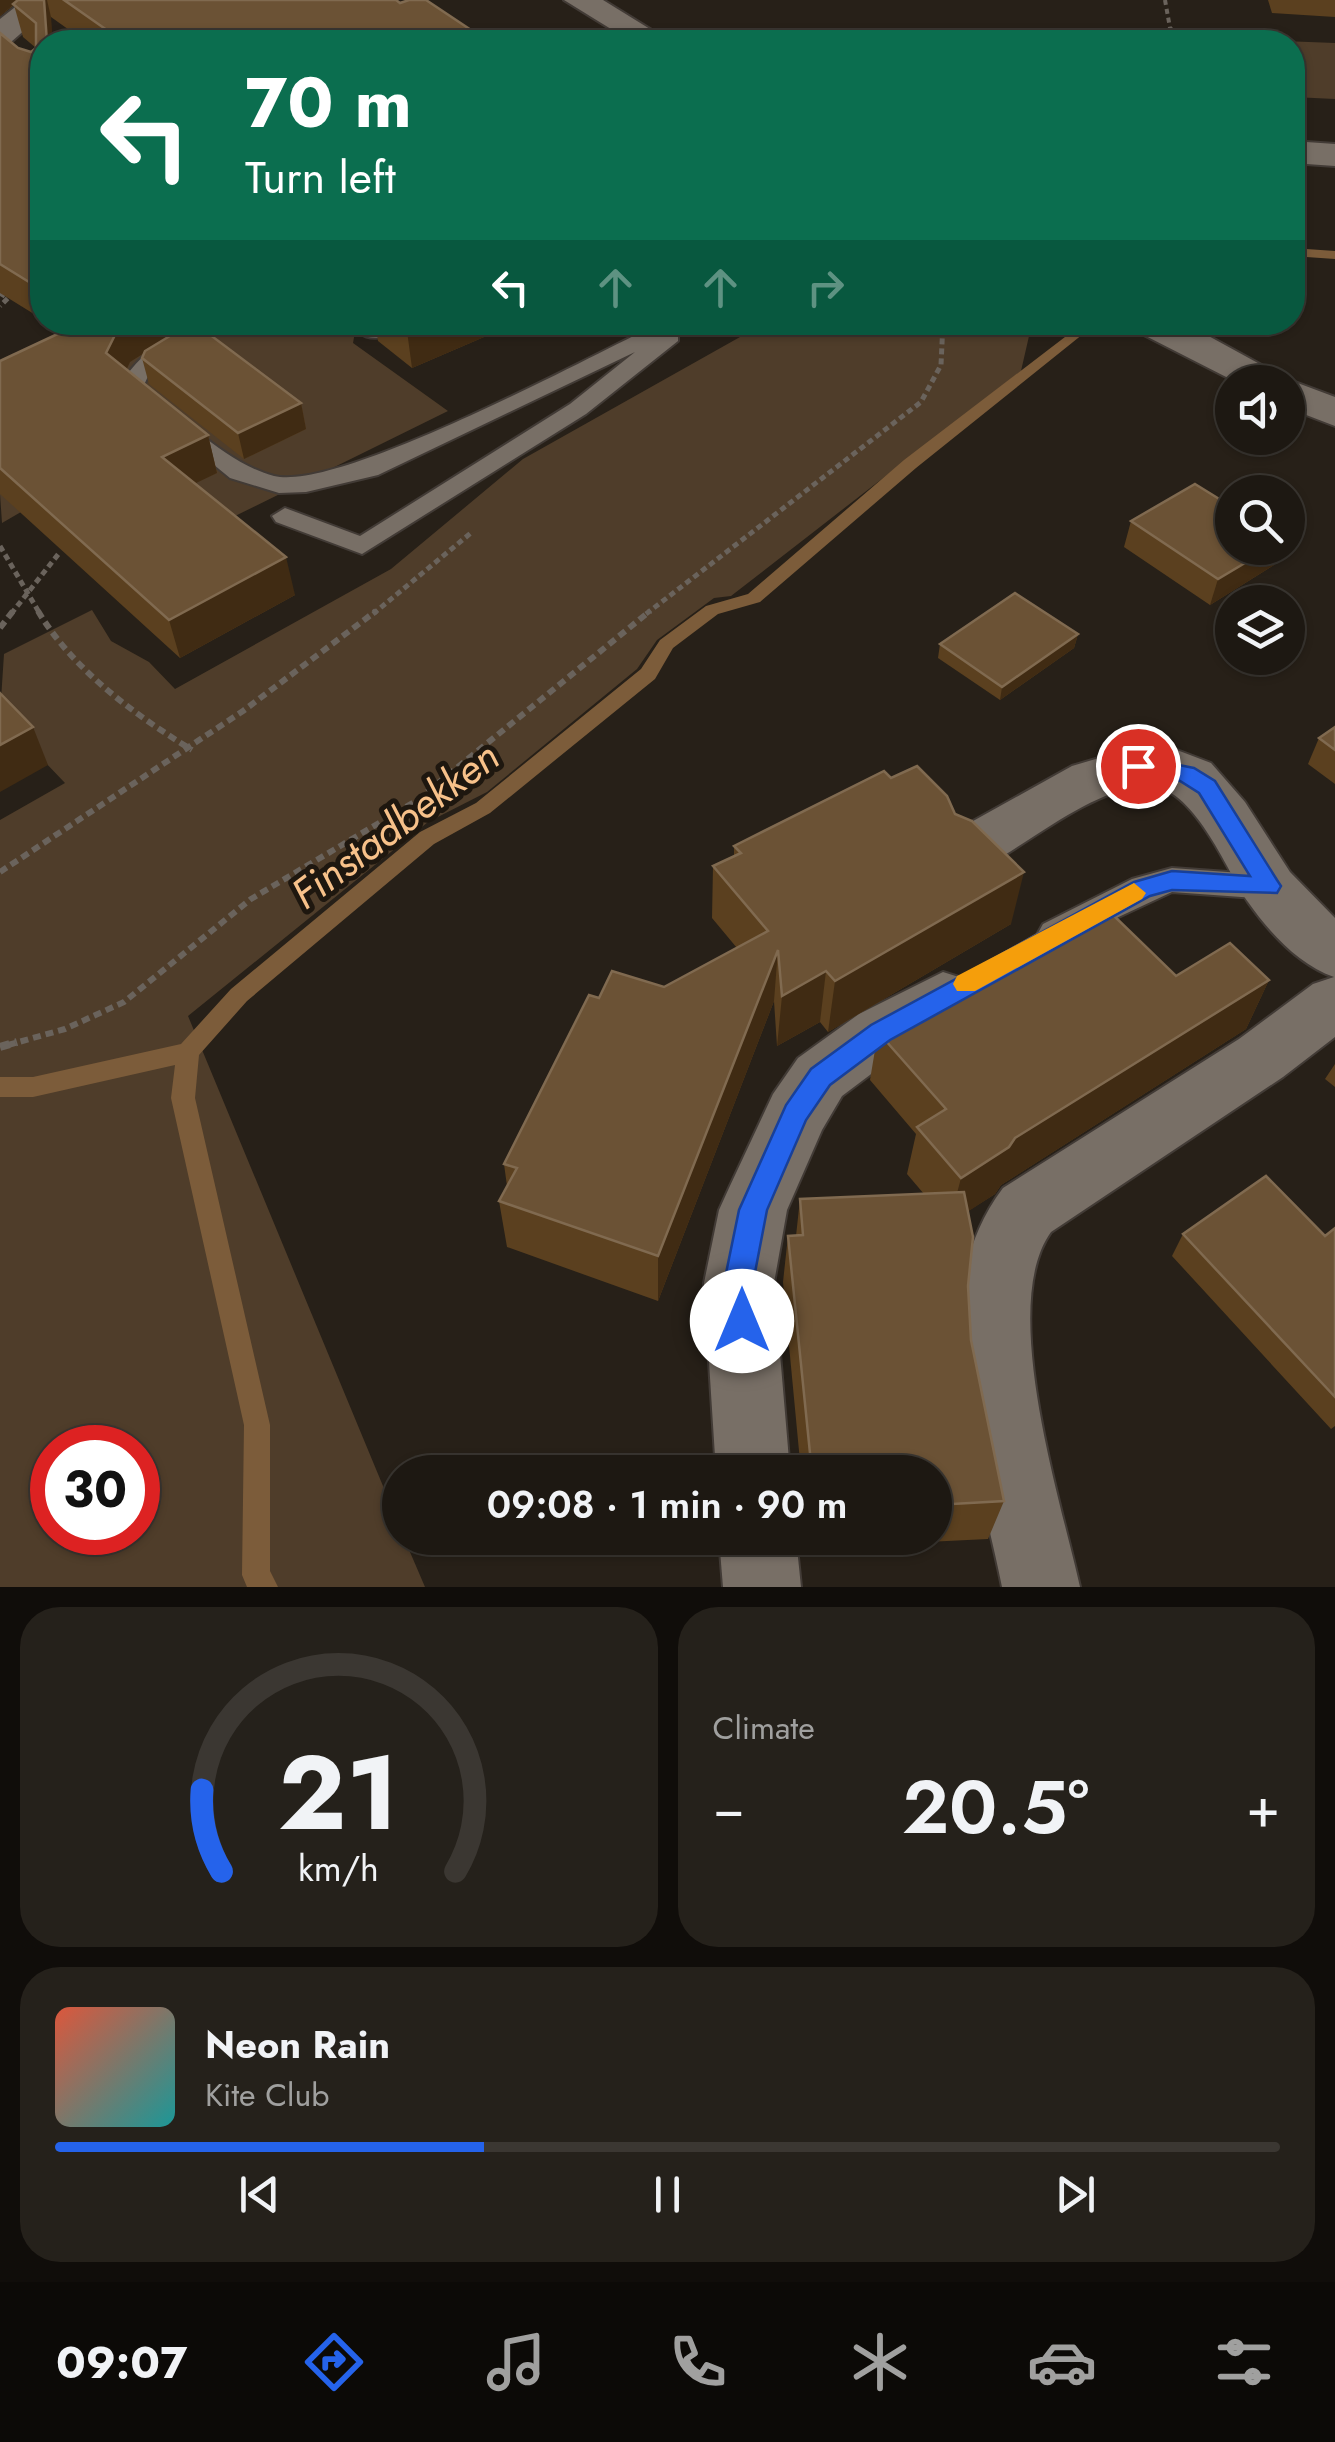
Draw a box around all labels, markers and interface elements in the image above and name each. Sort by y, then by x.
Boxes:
text: 70 m [245,52,412,153]
icon: left [80,70,210,200]
text: Turn left [245,145,396,210]
icon: left [483,260,538,315]
icon: ahead [588,260,643,315]
icon: ahead [693,260,748,315]
icon: right [798,260,853,315]
map controls [1215,365,1305,675]
button: sound [1215,365,1305,455]
button: search [1215,475,1305,565]
button: layers [1215,585,1305,675]
pin [1096,724,1181,809]
water label: Finstadbekken [278,726,512,924]
icon: arrive [1111,739,1166,794]
position arrow [690,1269,794,1373]
speed limit sign: 30 [30,1425,160,1555]
text: 09:08 · 1 min · 90 m [487,1477,847,1532]
text: Climate [713,1705,815,1751]
text: 21 [278,1718,399,1868]
text: 20.5° [902,1753,1089,1861]
text: − [713,1768,745,1848]
text: + [1246,1768,1280,1848]
text: km/h [298,1843,379,1894]
text: Neon Rain [205,2017,390,2072]
text: Kite Club [205,2072,329,2118]
icon: previous [232,2167,287,2222]
icon: pause [640,2167,695,2222]
icon: next [1048,2167,1103,2222]
icon: directions [299,2327,369,2397]
icon: music [481,2327,551,2397]
icon: phone [663,2327,733,2397]
icon: climate [845,2327,915,2397]
icon: car [1027,2327,1097,2397]
icon: filters [1209,2327,1279,2397]
text: 09:07 [56,2330,187,2395]

